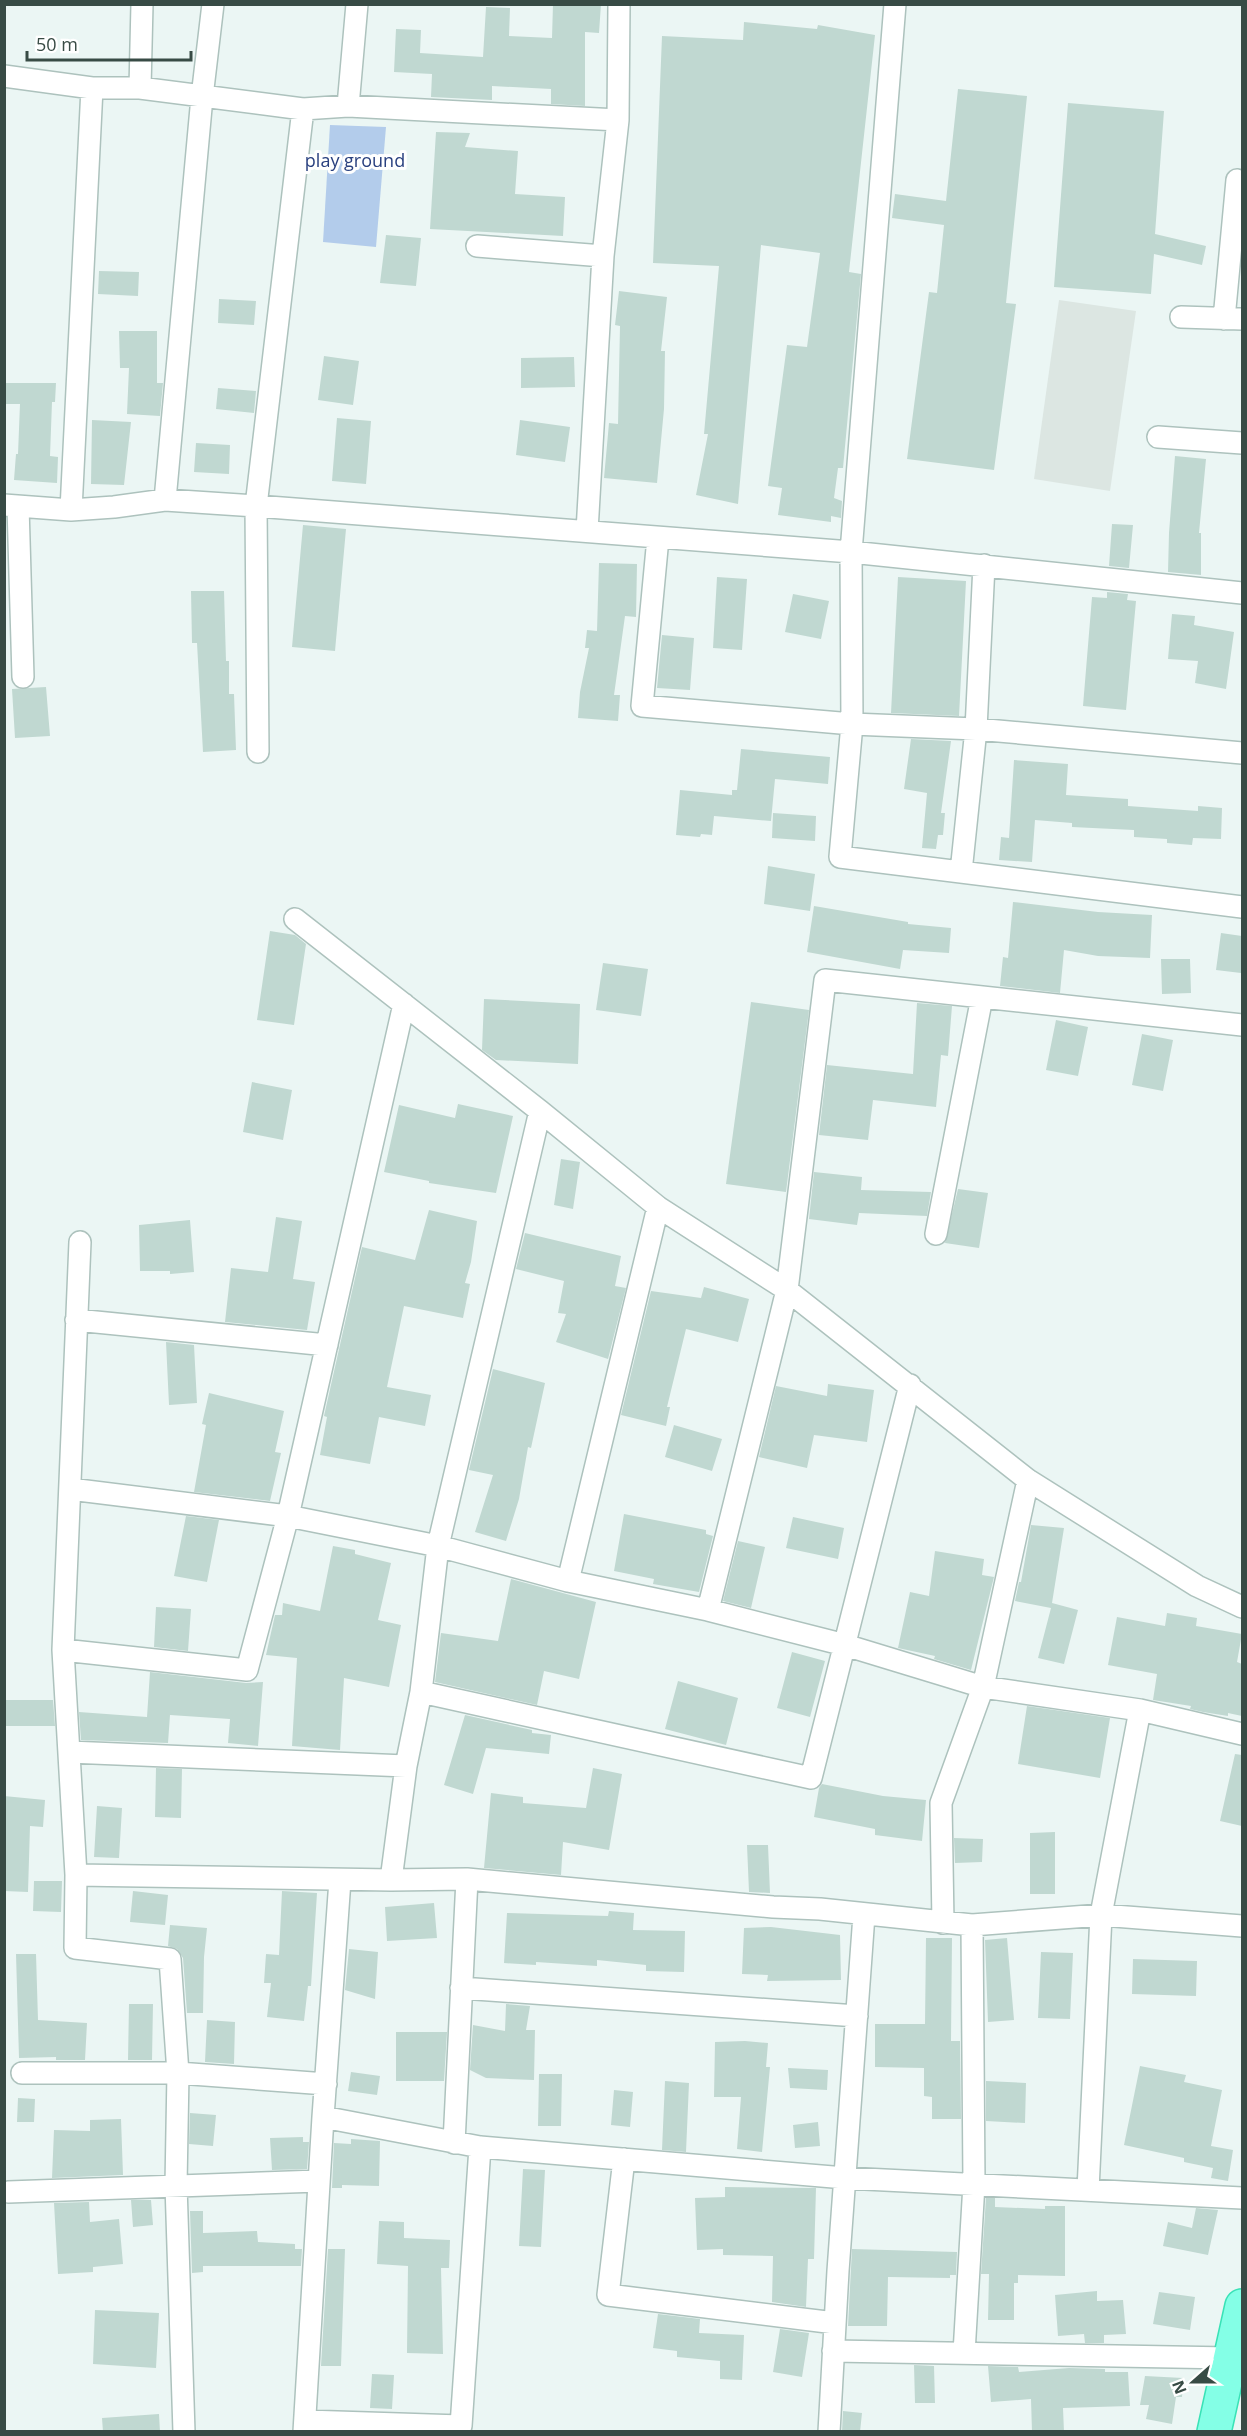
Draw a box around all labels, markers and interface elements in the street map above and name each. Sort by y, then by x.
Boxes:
scale bar [27,24,190,62]
text: 50 m [36,32,78,56]
park label: play ground [305,148,405,172]
north arrow [1163,2352,1223,2412]
text: N [1166,2377,1192,2397]

